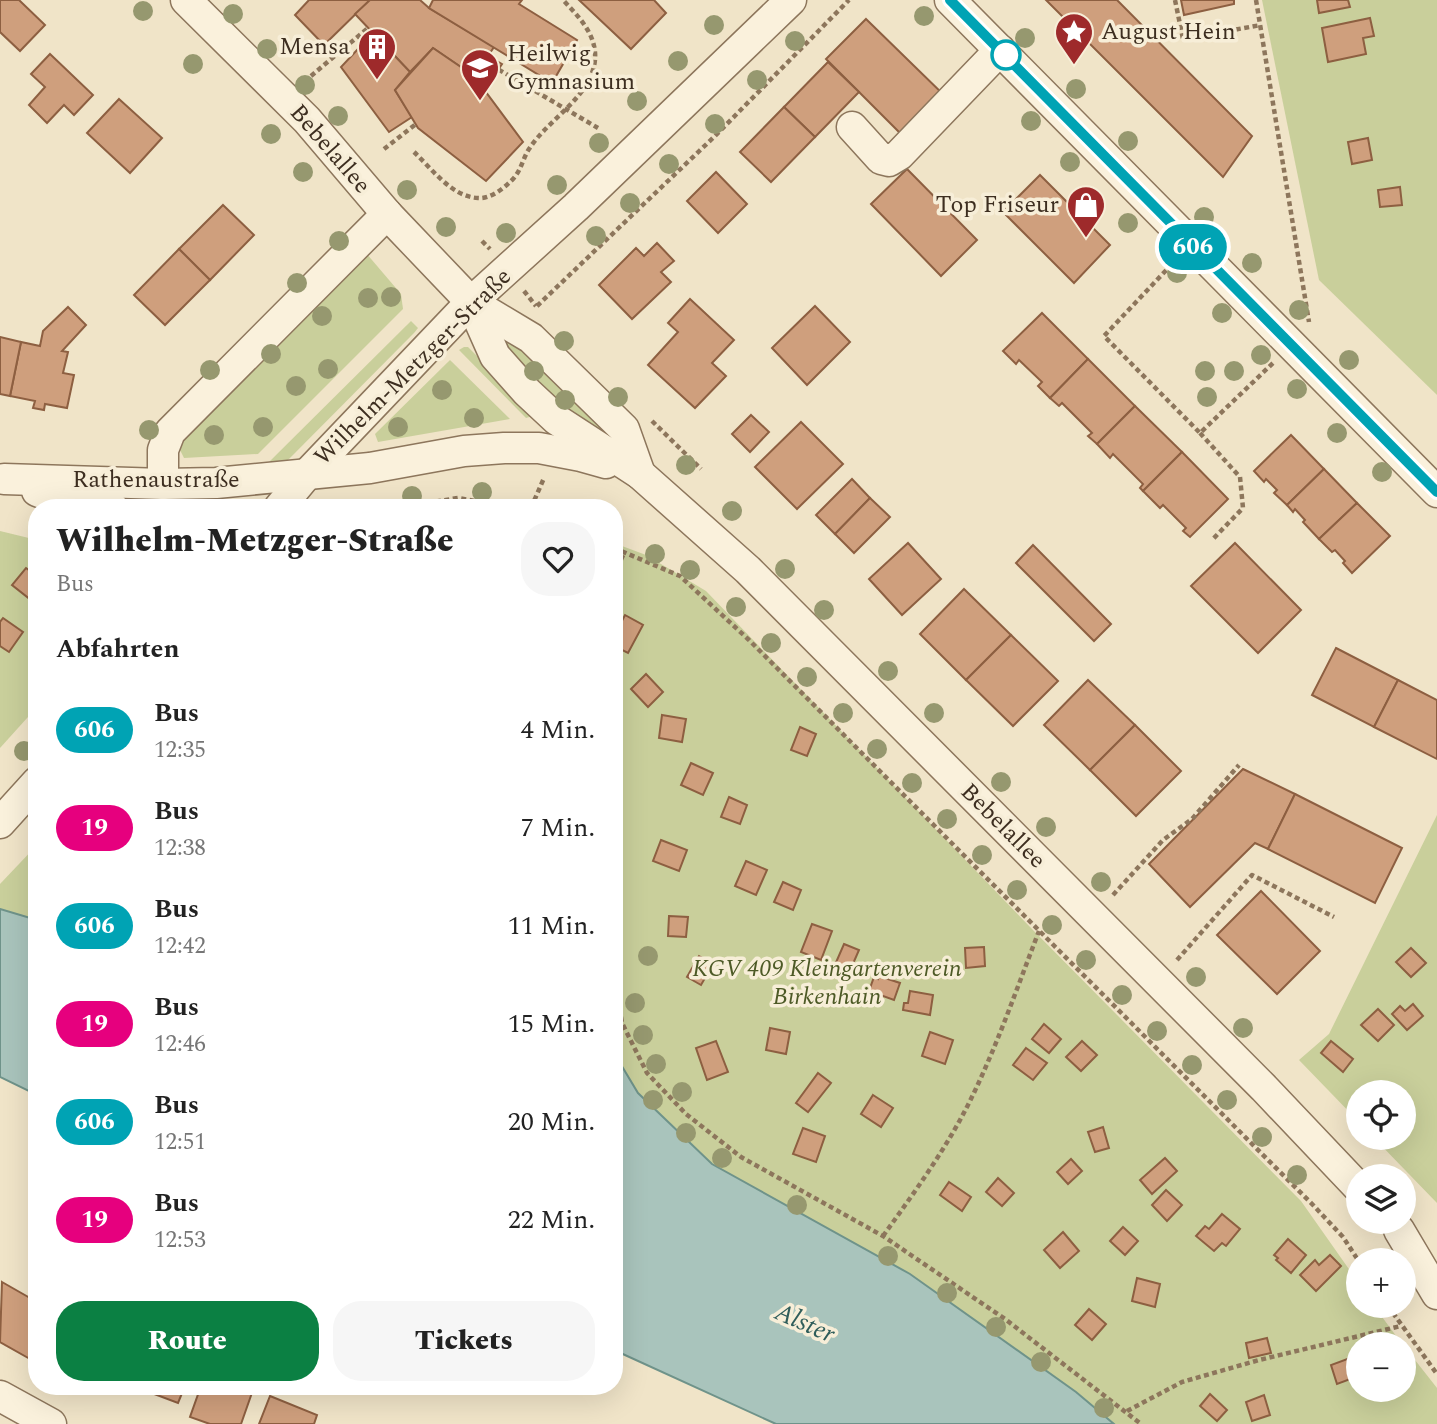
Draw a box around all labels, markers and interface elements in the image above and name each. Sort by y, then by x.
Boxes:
place icon: August Hein [1053,11,1095,66]
place label: August Hein [1101,14,1236,50]
building icon: Mensa [356,26,398,81]
place label: Mensa [279,29,350,65]
place label: Heilwig Gymnasium [507,36,635,100]
unlabelled marker [991,40,1021,70]
school or university icon: Heilwig Gymnasium [459,47,501,102]
street label: Bebelallee [281,96,379,202]
shop icon: Top Friseur [1065,184,1107,239]
place label: Top Friseur [935,187,1059,223]
line badge: 606 [1153,224,1233,270]
text: 606 [1173,229,1213,265]
street label: Wilhelm-Metzger-Straße [306,260,520,474]
street label: Rathenaustraße [72,462,240,498]
text: Wilhelm-Metzger-Straße [56,516,454,566]
button: heart [521,522,595,596]
text: Bus [56,567,94,602]
text: Abfahrten [56,629,180,669]
text: Bus [154,693,199,733]
text: 4 Min. [521,710,595,750]
text: 606 [74,712,115,748]
text: 12:35 [154,733,206,768]
street label: Bebelallee [952,775,1054,877]
text: Bus [154,791,199,831]
text: 7 Min. [521,808,595,848]
text: 19 [81,810,108,846]
text: 12:38 [154,831,206,866]
text: Bus [154,889,199,929]
text: 11 Min. [508,906,595,946]
text: 606 [74,908,115,944]
text: 12:42 [154,929,206,964]
park label: KGV 409 Kleingartenverein Birkenhain [692,951,962,1015]
text: Bus [154,987,199,1027]
text: 15 Min. [508,1004,595,1044]
text: 19 [81,1006,108,1042]
text: 12:46 [154,1027,206,1062]
map controls [1346,1080,1416,1402]
button: locate [1346,1080,1416,1150]
text: Bus [154,1085,199,1125]
text: 20 Min. [508,1102,595,1142]
text: 606 [74,1104,115,1140]
text: 12:51 [154,1125,206,1160]
button: layers [1346,1164,1416,1234]
text: Bus [154,1183,199,1223]
text: 22 Min. [508,1200,595,1240]
text: 19 [81,1202,108,1238]
text: 12:53 [154,1223,206,1258]
button: + [1346,1248,1416,1318]
water label: Alster [767,1292,843,1354]
button: Route [56,1301,319,1381]
button: Tickets [333,1301,595,1381]
button: − [1346,1332,1416,1402]

